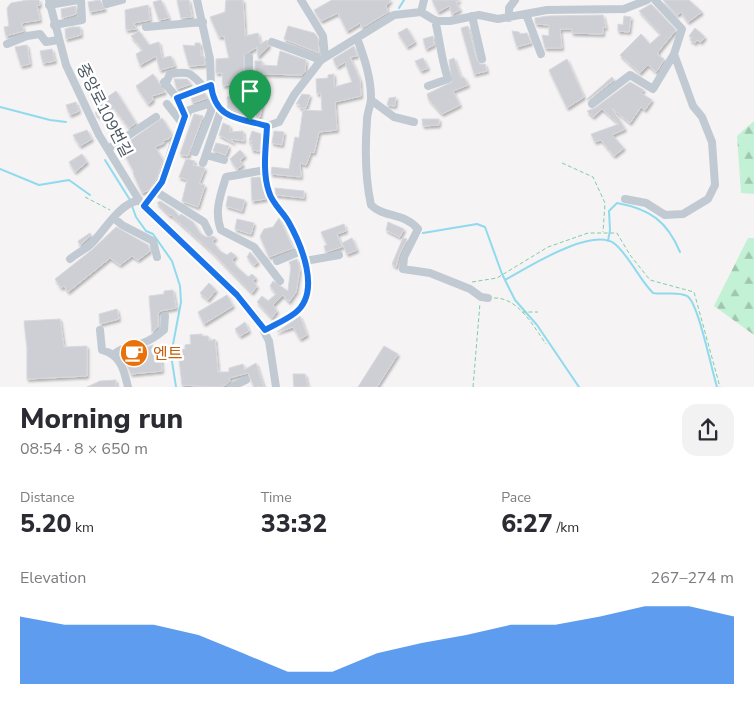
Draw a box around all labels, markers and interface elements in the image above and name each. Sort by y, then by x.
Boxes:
street label: 중앙로109번길 [71,60,137,161]
pin [229,70,271,121]
icon: arrive [236,77,264,105]
cafe icon: 엔트 [119,338,149,368]
place label: 엔트 [153,343,182,365]
text: Morning run [20,400,183,438]
button: share [682,404,734,456]
text: 08:54 · 8 × 650 m [20,438,148,460]
text: Distance [20,488,74,507]
text: Time [261,488,292,507]
text: Pace [501,488,531,507]
text: 5.20 [20,507,72,541]
text: 33:32 [261,507,327,541]
text: 6:27 [501,507,553,541]
text: km [72,518,94,537]
text: /km [553,518,579,537]
text: Elevation [20,567,86,589]
text: 267–274 m [651,567,734,589]

